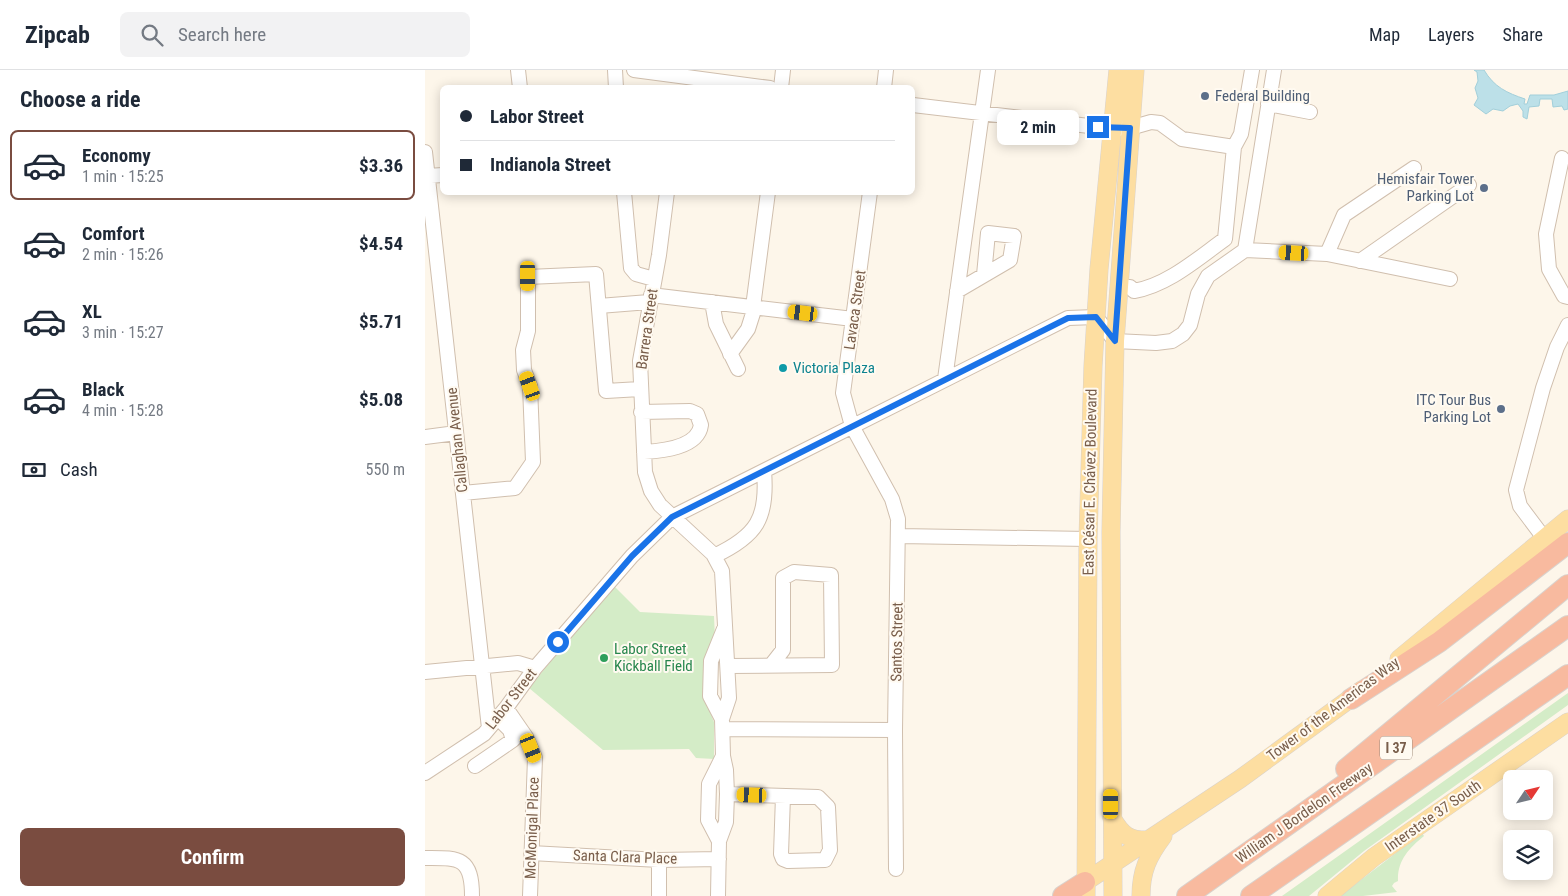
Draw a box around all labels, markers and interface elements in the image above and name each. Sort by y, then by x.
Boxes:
search box [120,12,470,57]
text: Zipcab [25,21,90,49]
icon: search [138,21,166,49]
text: Search here [178,23,266,46]
text: Map [1369,24,1400,45]
text: Layers [1428,24,1475,45]
text: Share [1503,24,1543,45]
text: Choose a ride [20,87,141,112]
place label: Federal Building [1215,87,1310,105]
marker: Federal Building [1199,90,1211,102]
text: Labor Street [490,105,584,128]
callout: 2 min [998,110,1081,144]
route end [1087,116,1109,138]
text: 2 min [1020,118,1056,137]
icon: car [22,143,67,188]
text: Economy [82,144,151,167]
text: Indianola Street [490,153,611,176]
text: $3.36 [359,154,403,177]
text: 1 min · 15:25 [82,167,164,186]
place label: Hemisfair Tower Parking Lot [1377,170,1474,205]
marker: Hemisfair Tower Parking Lot [1478,182,1490,194]
icon: car [22,221,67,266]
text: Comfort [82,222,145,245]
text: $4.54 [359,232,403,255]
text: 2 min · 15:26 [82,245,164,264]
car [1278,245,1309,261]
car [520,261,535,291]
street label: Lavaca Street [840,269,870,351]
street label: Barrera Street [632,287,662,371]
icon: car [22,299,67,344]
text: XL [82,300,102,323]
car [787,304,818,322]
text: $5.71 [359,310,403,333]
text: 3 min · 15:27 [82,323,164,342]
place label: Victoria Plaza [793,359,875,377]
marker: Victoria Plaza [777,362,789,374]
car [517,369,542,403]
icon: car [22,377,67,422]
text: Black [82,378,124,401]
street label: Callaghan Avenue [443,387,471,493]
text: $5.08 [359,388,403,411]
street label: East César E. Chávez Boulevard [1079,389,1101,575]
place label: ITC Tour Bus Parking Lot [1416,391,1491,426]
text: 4 min · 15:28 [82,401,164,420]
marker: ITC Tour Bus Parking Lot [1495,403,1507,415]
icon: cash [20,456,48,484]
text: Cash [60,458,98,481]
text: 550 m [366,460,405,479]
street label: Santos Street [887,602,907,682]
route start [547,631,569,653]
place label: Labor Street Kickball Field [614,640,693,675]
marker: Labor Street Kickball Field [598,652,610,664]
street label: Tower of the Americas Way [1263,653,1403,765]
street label: Labor Street [482,665,540,733]
car [518,731,543,765]
road number: I 37 [1380,736,1412,760]
street label: William J Bordelon Freeway [1232,759,1376,867]
north arrow [1503,770,1553,820]
map controls [1503,770,1553,880]
street label: Interstate 37 South [1382,776,1484,856]
street label: McMonigal Place [521,777,543,879]
car [736,787,767,803]
car [1103,789,1118,819]
button: Confirm [20,828,405,886]
button: layers [1503,830,1553,880]
street label: Santa Clara Place [573,846,677,868]

